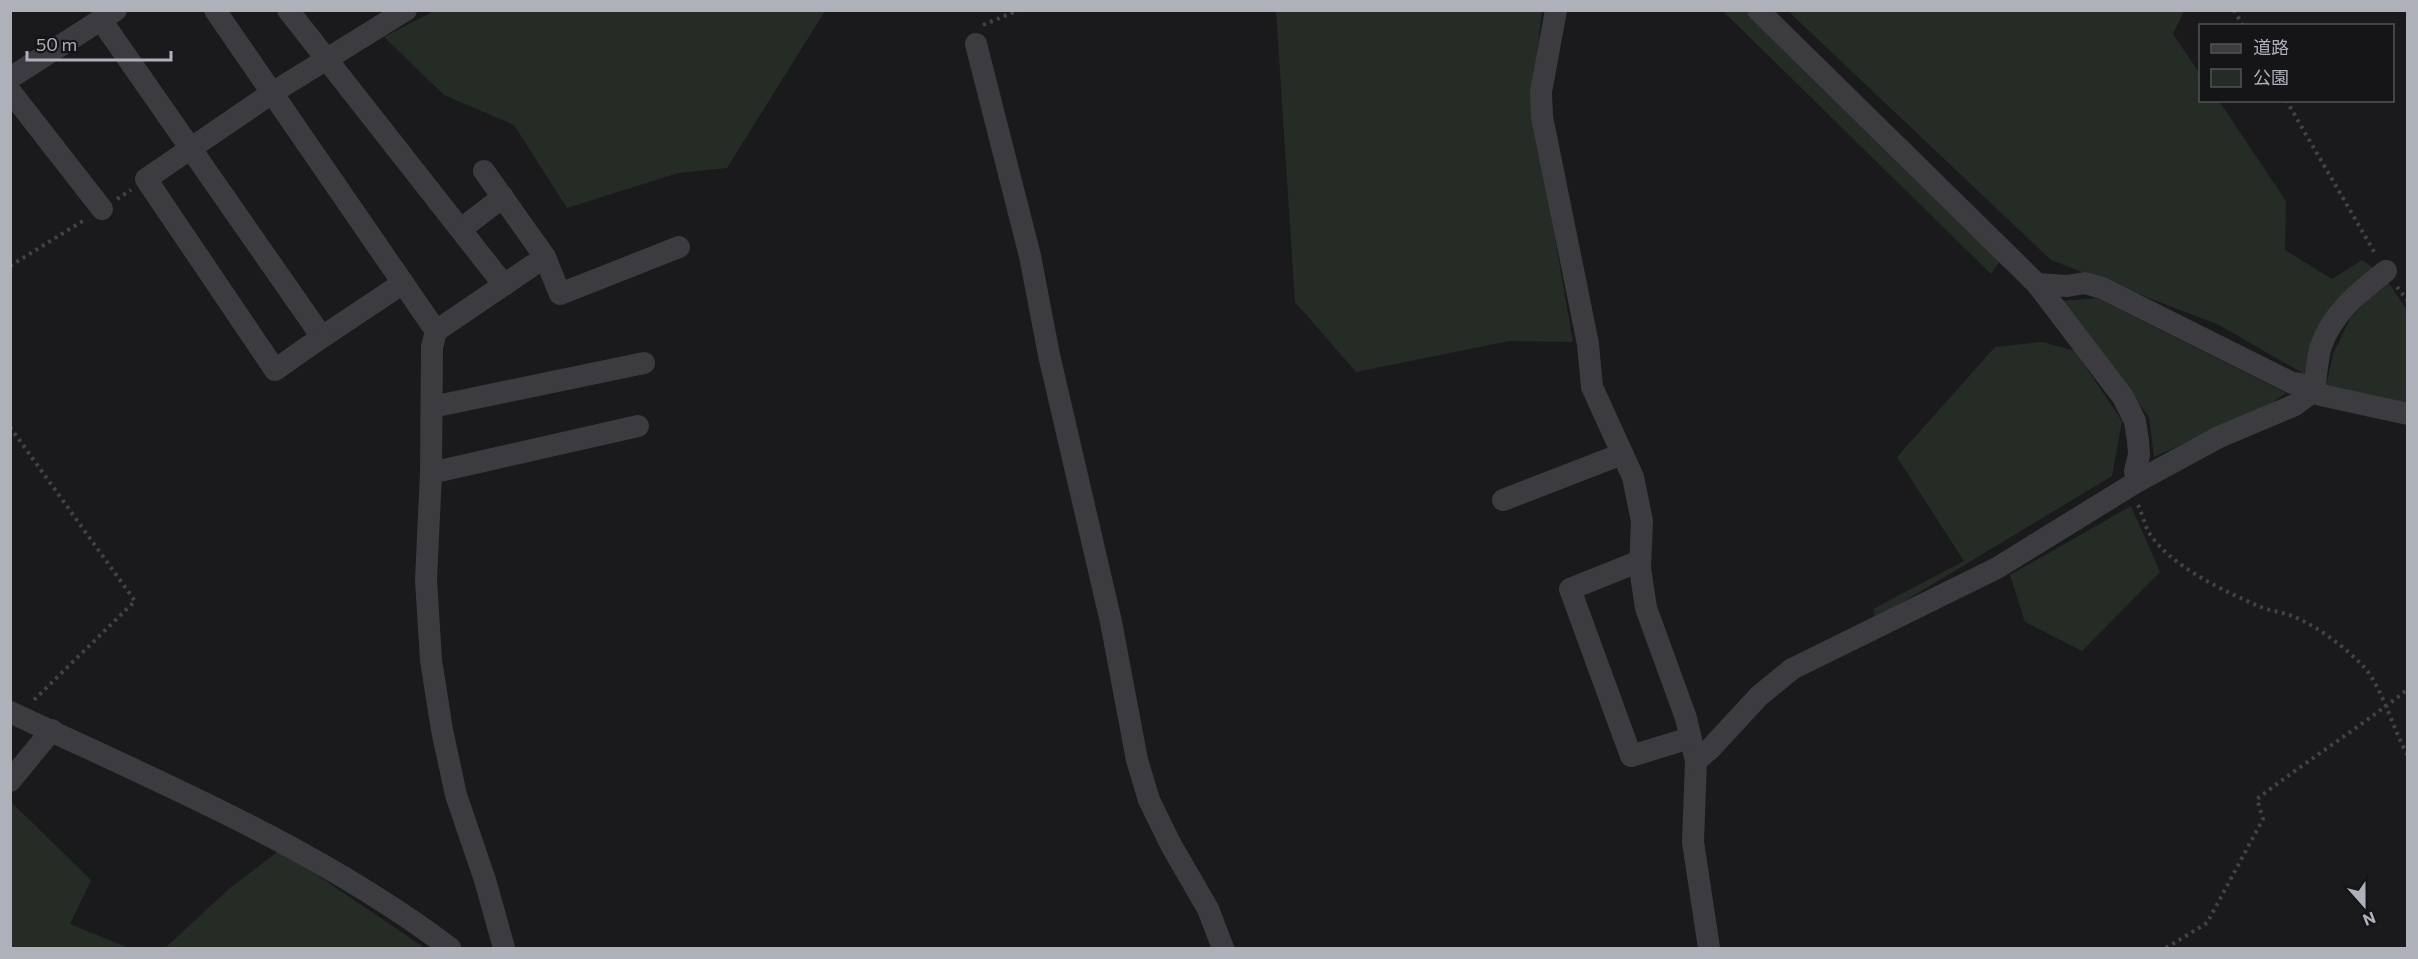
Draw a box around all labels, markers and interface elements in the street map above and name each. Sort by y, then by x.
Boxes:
scale bar [27,24,171,62]
legend [2199,24,2394,102]
text: 50 m [36,33,77,55]
text: 道路 [2253,36,2289,58]
text: 公園 [2253,66,2289,88]
north arrow [2334,875,2394,935]
text: N [2361,908,2379,930]

